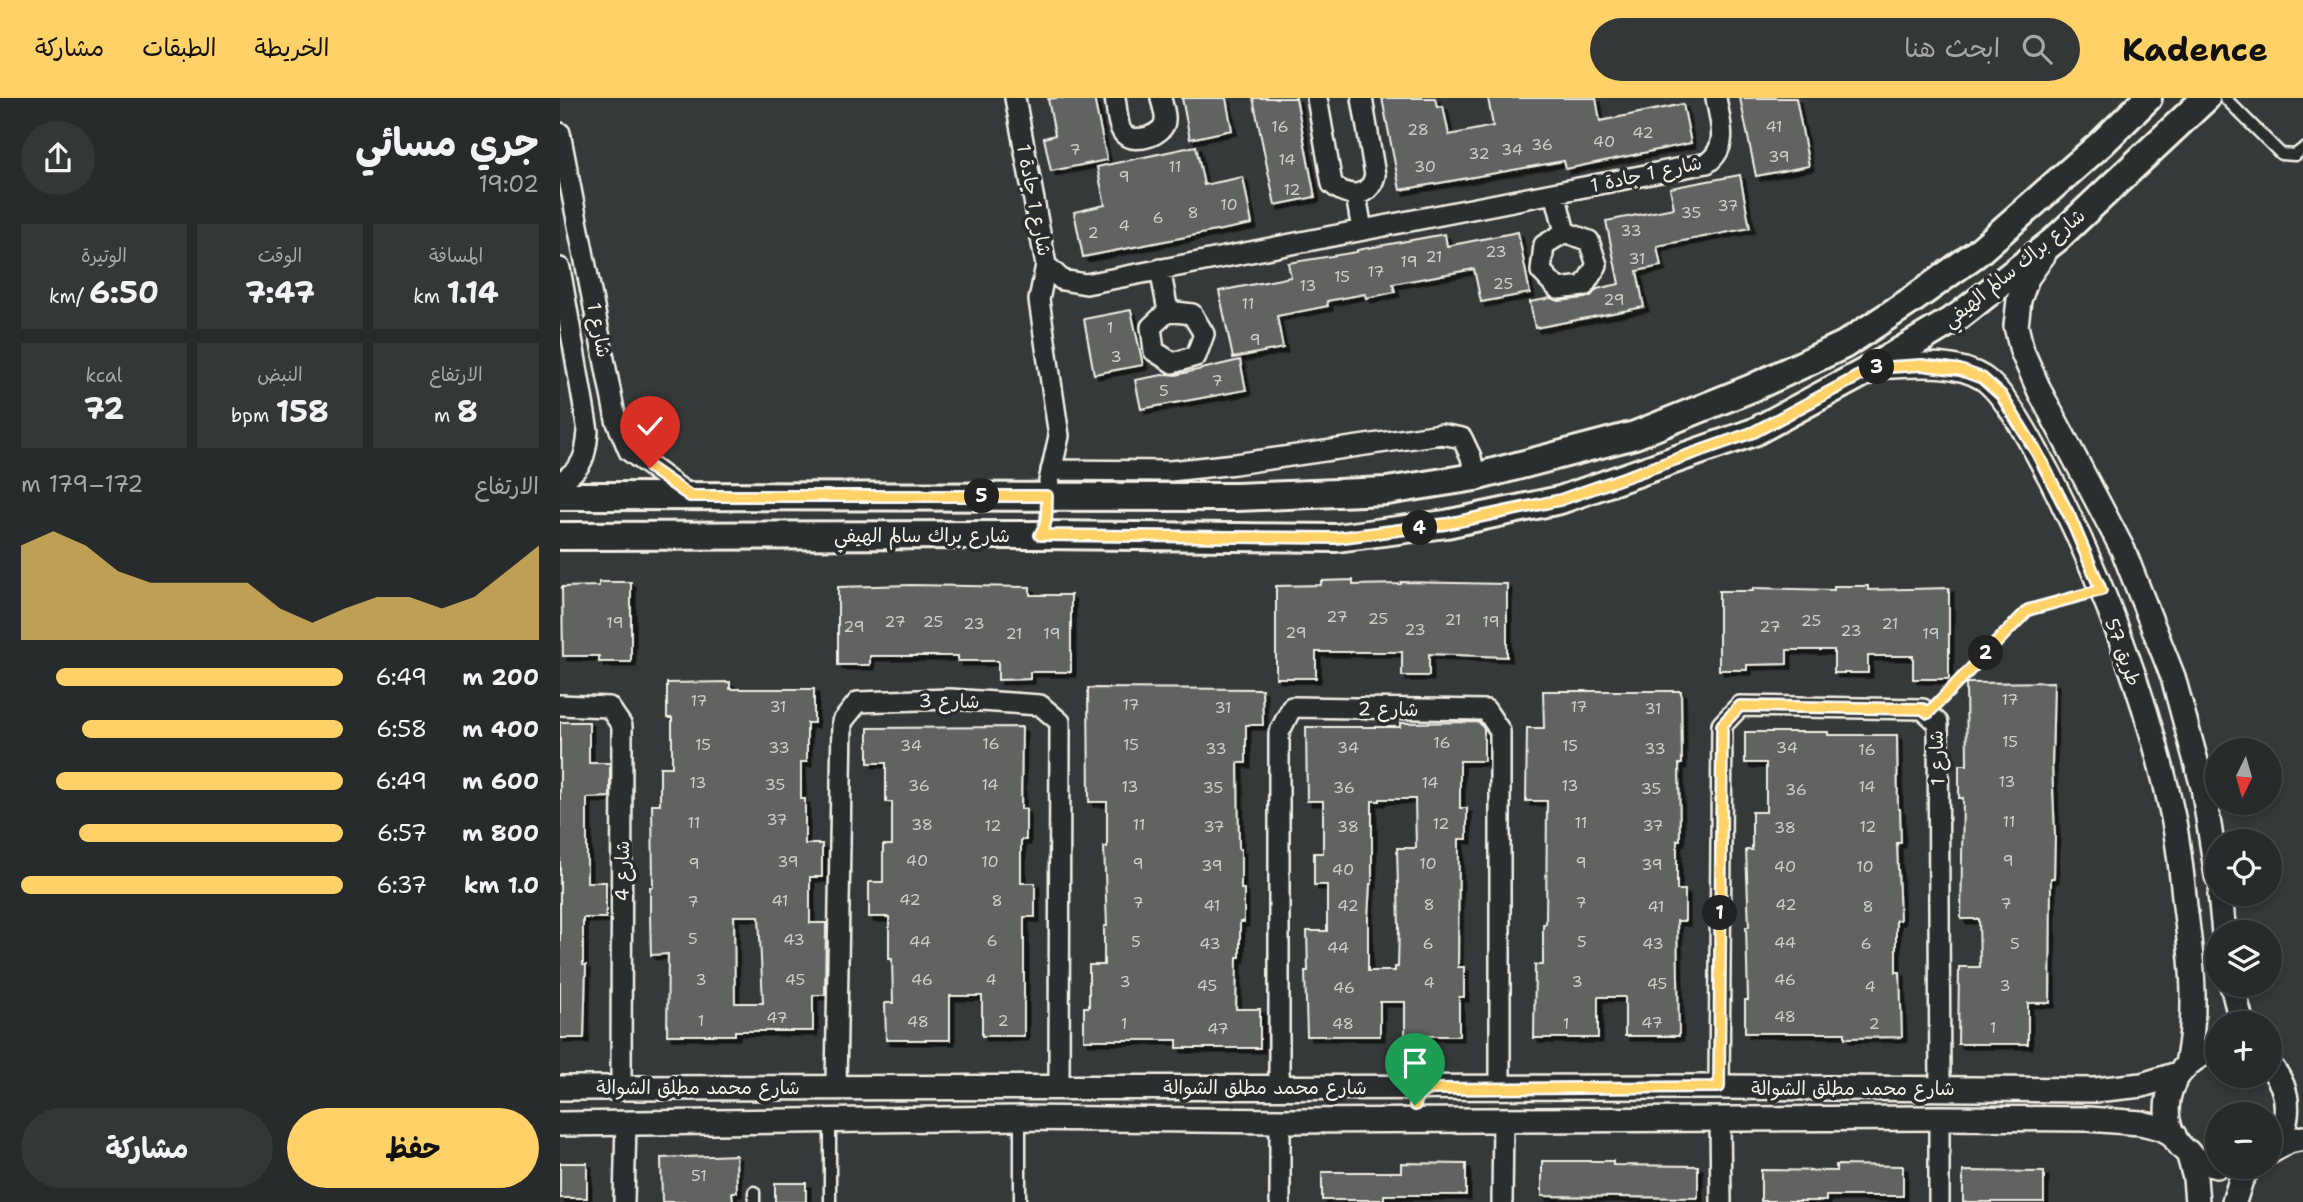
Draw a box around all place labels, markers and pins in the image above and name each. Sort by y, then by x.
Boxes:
pin: 3 [1860,350,1894,384]
pin [620,396,680,468]
pin: 5 [964,478,1000,514]
pin: 4 [1402,510,1438,546]
pin: 2 [1968,636,2004,670]
pin: 1 [1702,896,1738,930]
pin [1385,1033,1445,1105]

